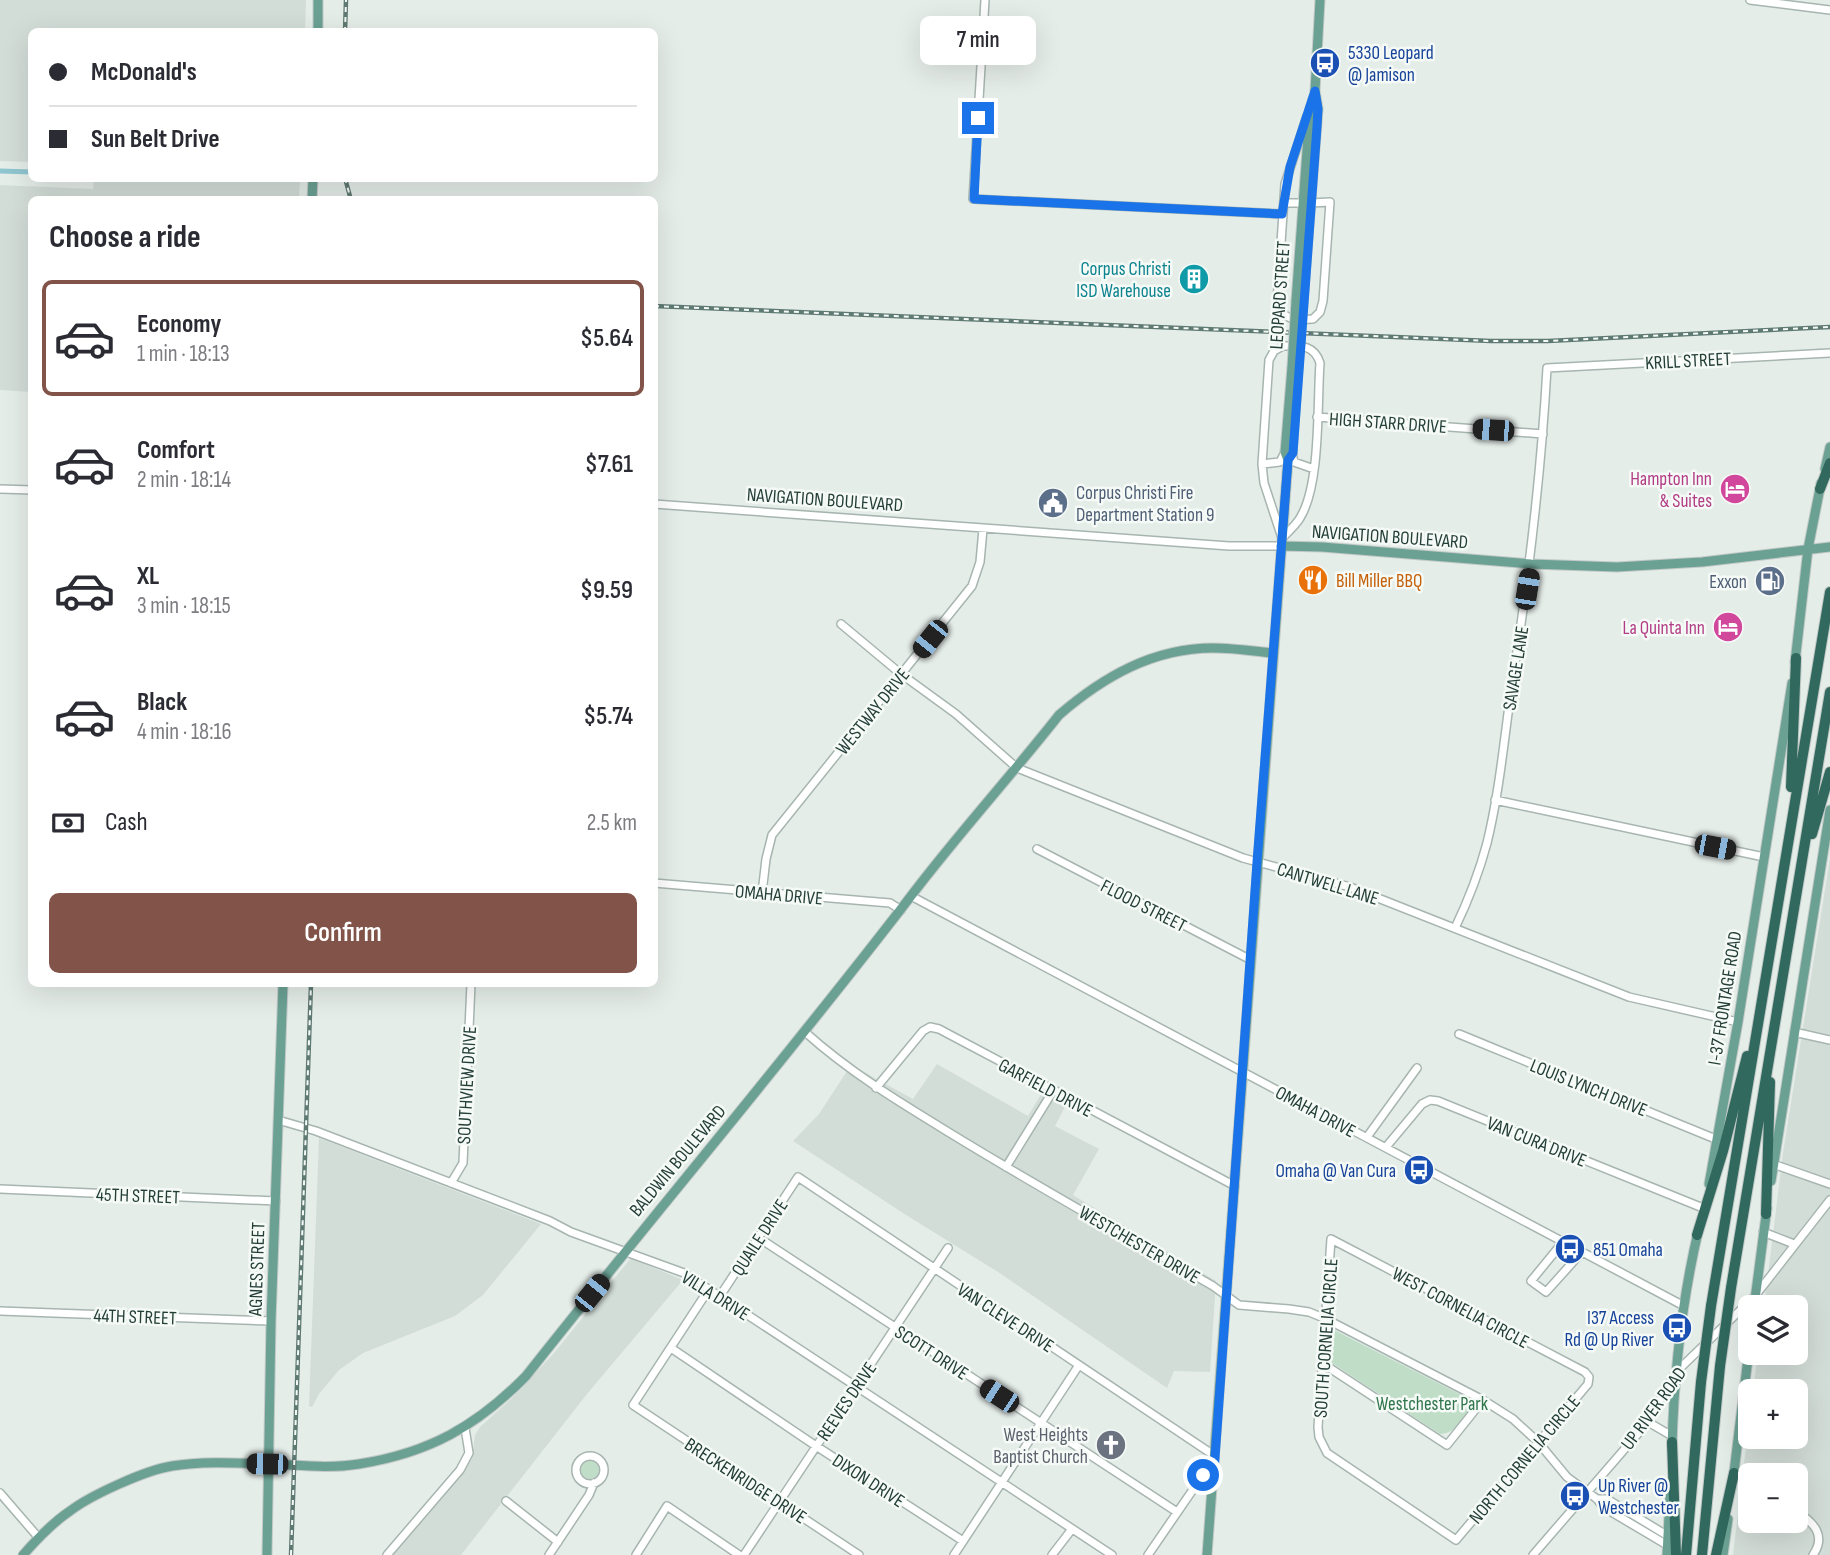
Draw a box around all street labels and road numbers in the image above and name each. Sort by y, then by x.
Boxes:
street label: LEOPARD STREET [1265,240,1296,350]
street label: KRILL STREET [1644,348,1732,375]
street label: HIGH STARR DRIVE [1328,408,1447,439]
street label: NAVIGATION BOULEVARD [746,484,904,517]
street label: NAVIGATION BOULEVARD [1311,521,1469,554]
street label: SAVAGE LANE [1498,624,1534,712]
street label: WESTWAY DRIVE [831,664,915,760]
street label: CANTWELL LANE [1274,858,1381,911]
street label: FLOOD STREET [1097,875,1190,938]
street label: OMAHA DRIVE [734,880,824,911]
street label: I-37 FRONTAGE ROAD [1704,930,1747,1067]
street label: SOUTHVIEW DRIVE [453,1025,482,1145]
street label: GARFIELD DRIVE [994,1054,1096,1123]
street label: LOUIS LYNCH DRIVE [1527,1054,1650,1122]
street label: OMAHA DRIVE [1271,1082,1360,1143]
street label: BALDWIN BOULEVARD [625,1101,731,1221]
street label: VAN CURA DRIVE [1483,1112,1590,1173]
street label: 45TH STREET [96,1184,181,1209]
street label: QUAILE DRIVE [727,1195,794,1280]
street label: WESTCHESTER DRIVE [1075,1201,1204,1289]
street label: AGNES STREET [244,1221,271,1317]
street label: SOUTH CORNELIA CIRCLE [1309,1258,1344,1419]
street label: WEST CORNELIA CIRCLE [1388,1263,1533,1354]
street label: VILLA DRIVE [677,1266,754,1326]
street label: VAN CLEVE DRIVE [953,1278,1058,1358]
street label: 44TH STREET [93,1305,177,1330]
street label: SCOTT DRIVE [890,1321,972,1386]
street label: REEVES DRIVE [812,1358,882,1446]
street label: UP RIVER ROAD [1617,1363,1692,1455]
street label: NORTH CORNELIA CIRCLE [1465,1391,1586,1529]
street label: BRECKENRIDGE DRIVE [680,1433,810,1529]
street label: DIXON DRIVE [828,1449,909,1513]

